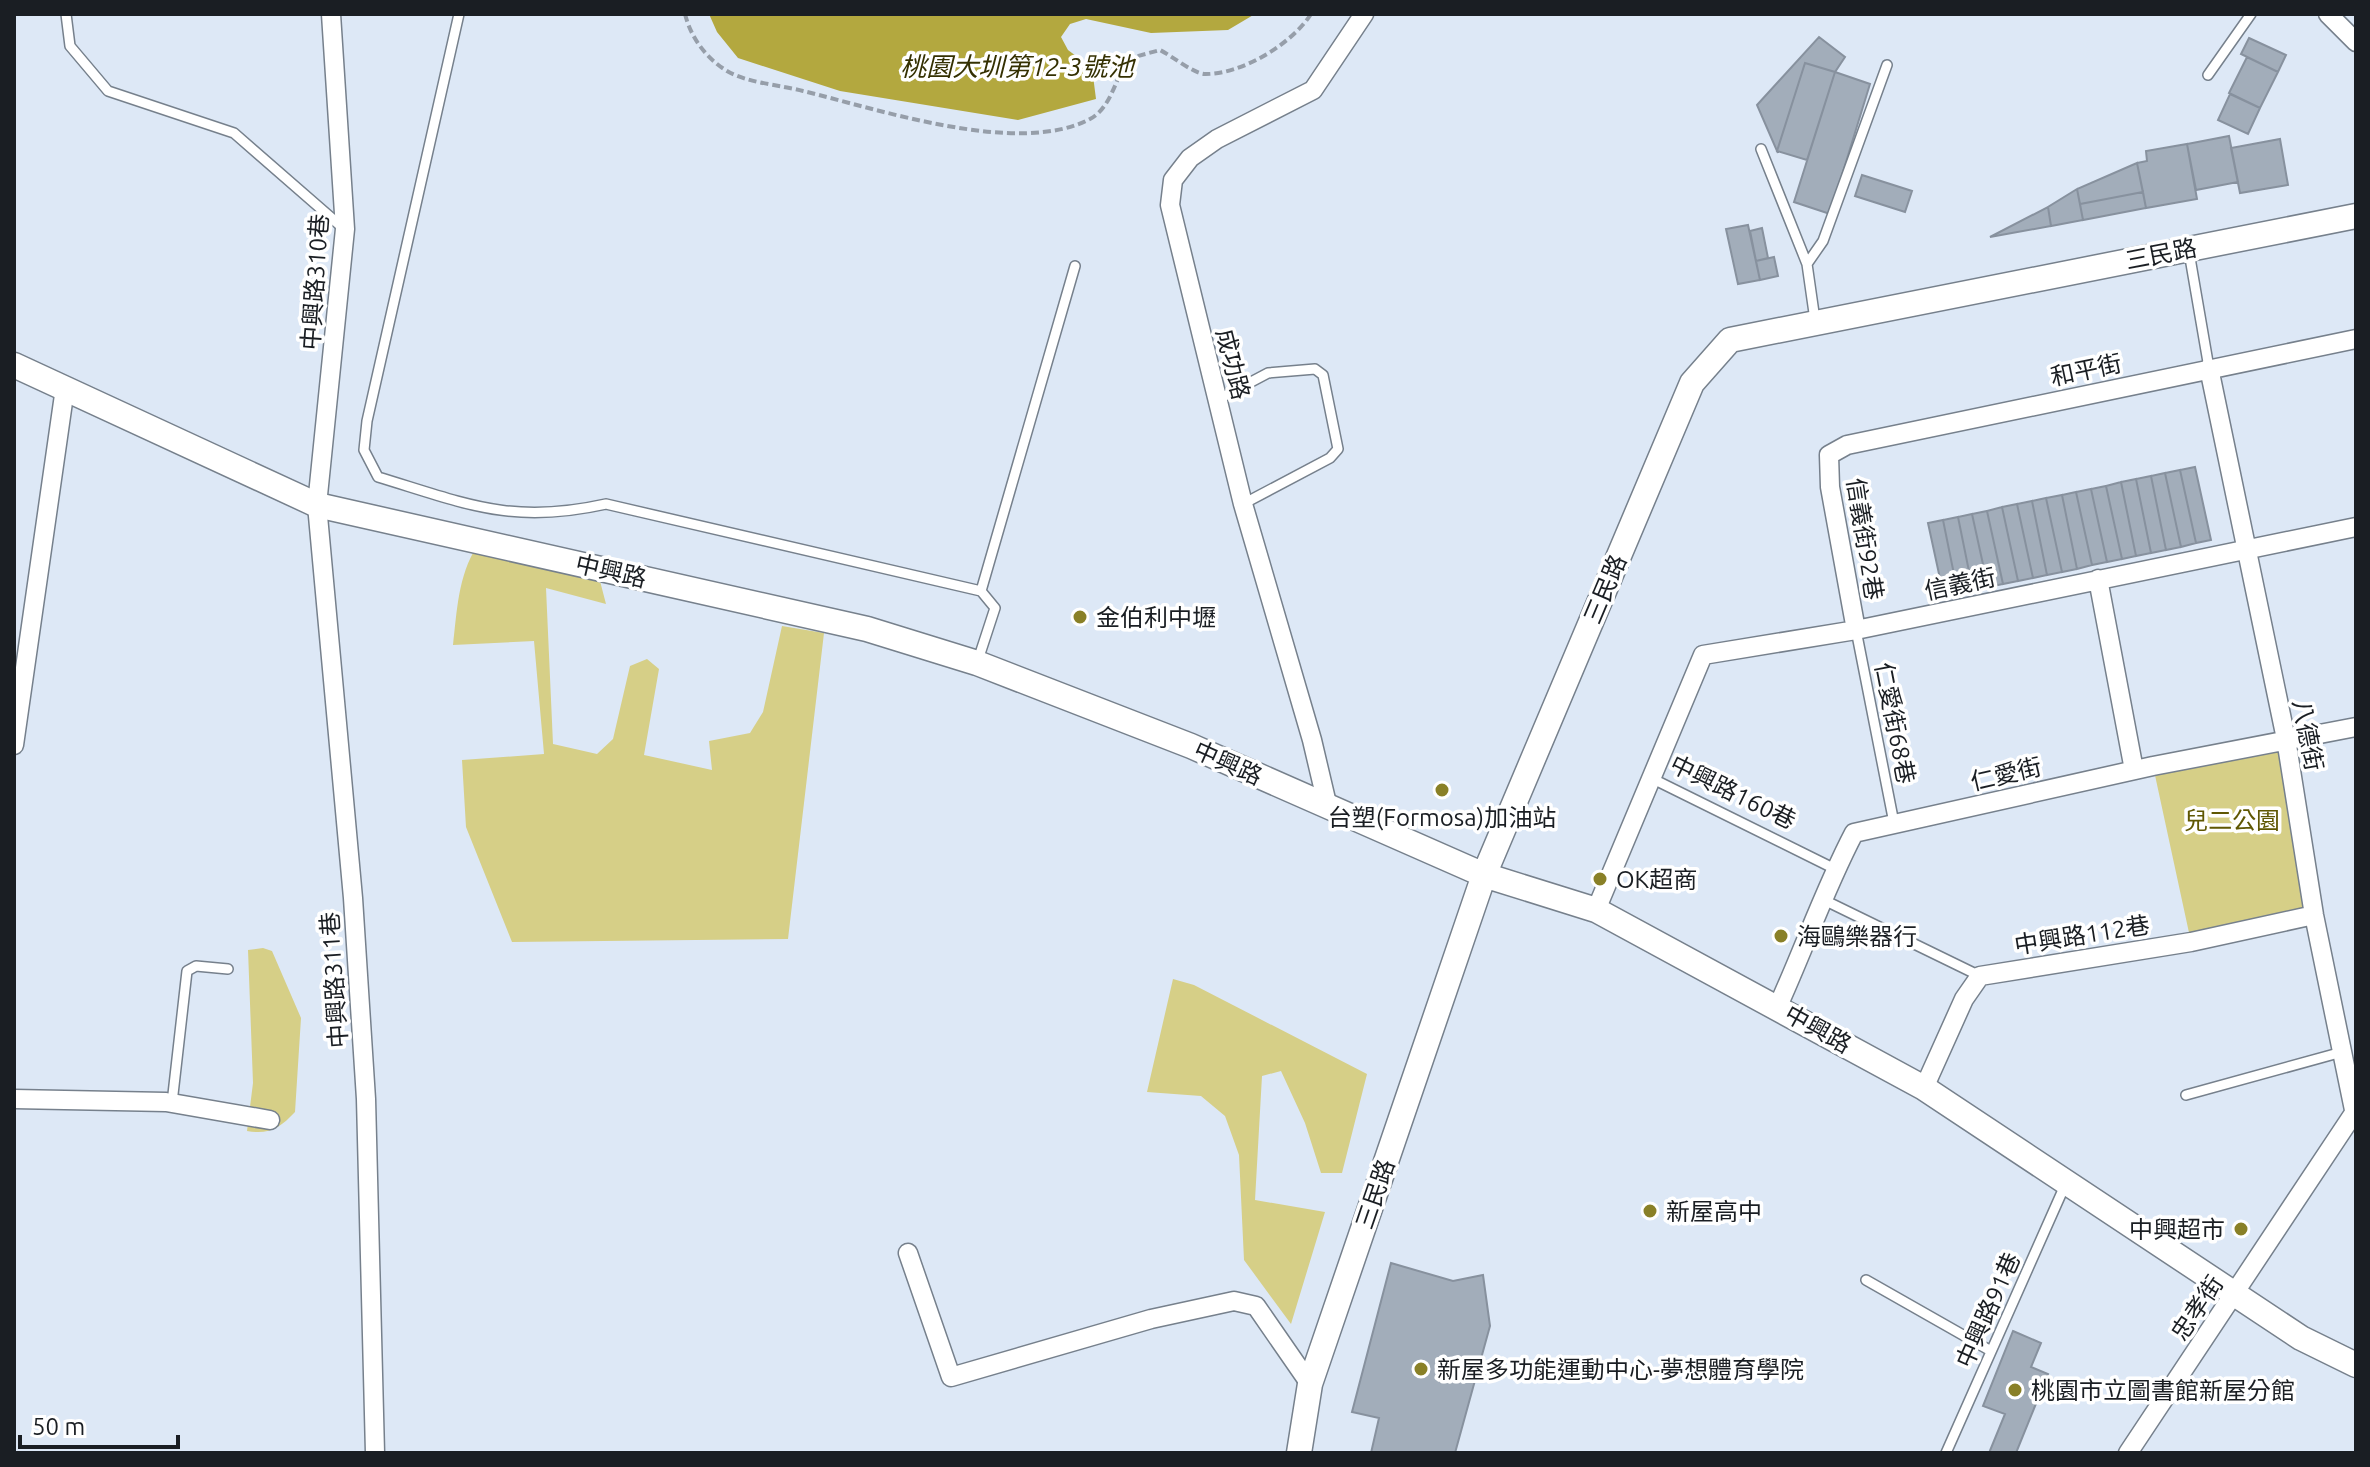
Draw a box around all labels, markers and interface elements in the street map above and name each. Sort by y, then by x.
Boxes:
water label: 桃園大圳第12-3號池 [900,52,1137,81]
street label: 中興路310巷 [297,213,333,351]
street label: 三民路 [2123,234,2199,274]
street label: 成功路 [1211,326,1255,402]
street label: 和平街 [2048,349,2124,391]
street label: 信義街92巷 [1842,476,1888,602]
street label: 中興路 [573,550,649,592]
street label: 三民路 [1579,551,1631,627]
street label: 信義街 [1922,563,1998,605]
place label: 金伯利中壢 [1096,604,1216,631]
marker: 金伯利中壢 [1071,608,1089,626]
street label: 仁愛街68巷 [1870,660,1920,786]
street label: 八德街 [2288,697,2328,773]
street label: 中興路 [1190,736,1266,790]
street label: 中興路160巷 [1666,750,1800,834]
street label: 仁愛街 [1968,753,2044,795]
marker: 台塑(Formosa)加油站 [1433,781,1451,799]
place label: 台塑(Formosa)加油站 [1328,804,1556,831]
park label: 兒二公園 [2184,807,2280,834]
place label: OK超商 [1616,866,1697,893]
marker: OK超商 [1591,870,1609,888]
street label: 中興路311巷 [316,911,352,1049]
street label: 中興路112巷 [2012,911,2152,959]
place label: 海鷗樂器行 [1797,923,1917,950]
marker: 海鷗樂器行 [1772,927,1790,945]
street label: 中興路 [1780,1000,1856,1058]
street label: 三民路 [1351,1156,1399,1232]
place label: 新屋高中 [1666,1198,1762,1225]
marker: 新屋高中 [1641,1202,1659,1220]
place label: 中興超市 [2129,1216,2225,1243]
marker: 中興超市 [2232,1220,2250,1238]
street label: 中興路91巷 [1951,1248,2025,1372]
street label: 忠孝街 [2166,1271,2228,1345]
place label: 新屋多功能運動中心-夢想體育學院 [1437,1356,1804,1383]
marker: 新屋多功能運動中心-夢想體育學院 [1412,1360,1430,1378]
place label: 桃園市立圖書館新屋分館 [2031,1377,2295,1404]
marker: 桃園市立圖書館新屋分館 [2006,1381,2024,1399]
scale bar [20,1399,178,1449]
text: 50 m [32,1413,85,1440]

